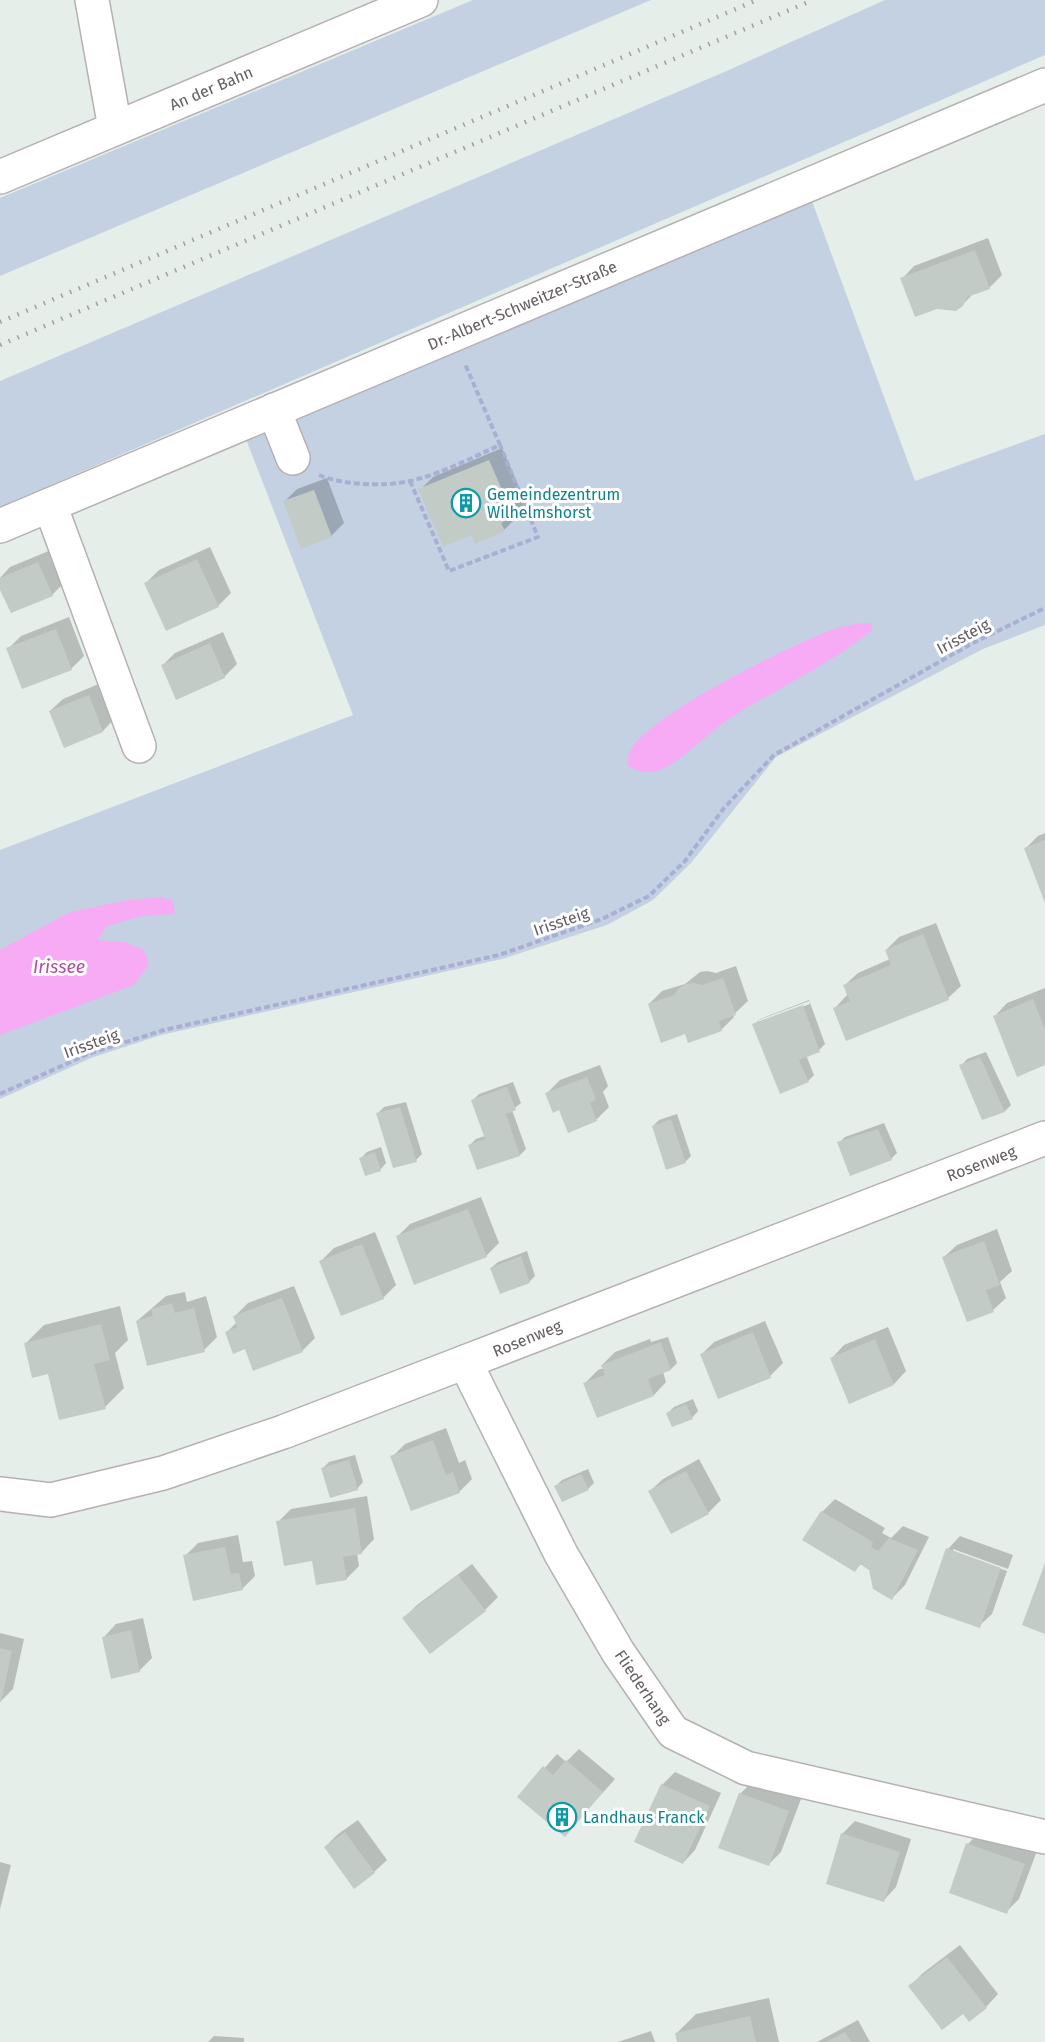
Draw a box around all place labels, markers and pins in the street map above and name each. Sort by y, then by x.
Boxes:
place label: Gemeindezentrum Wilhelmshorst [487,485,620,522]
building icon: Gemeindezentrum Wilhelmshorst [450,487,482,519]
building icon: Landhaus Franck [546,1801,578,1833]
place label: Landhaus Franck [583,1808,705,1827]

